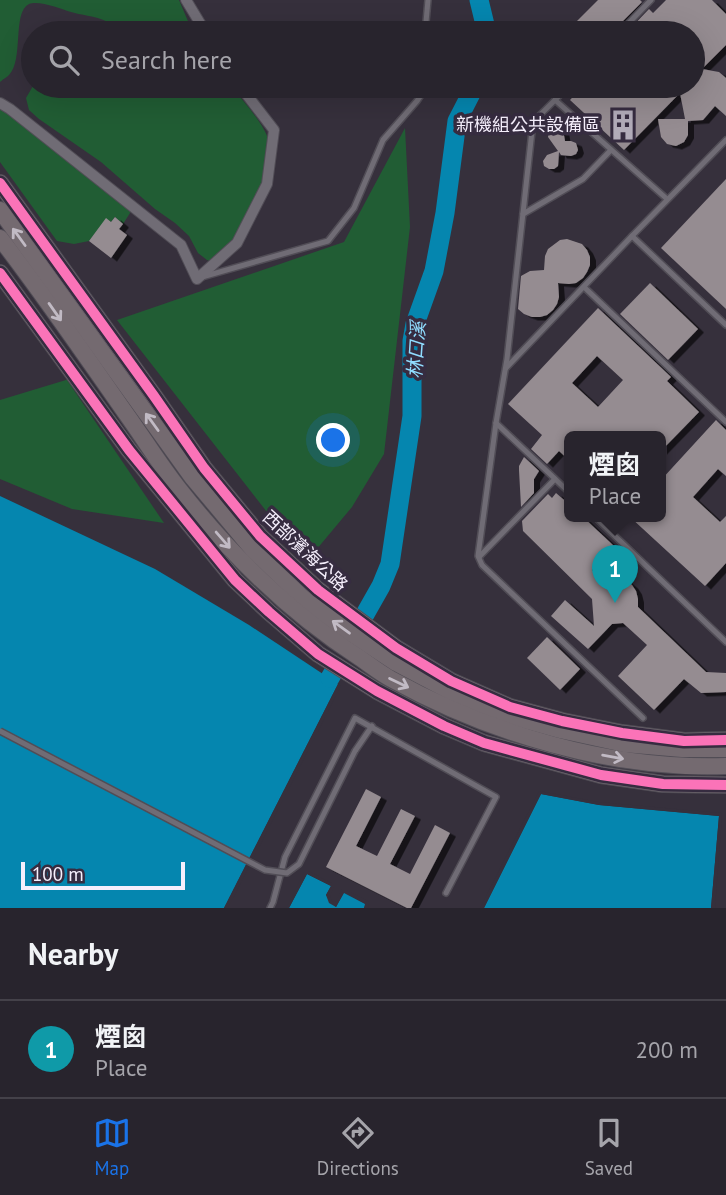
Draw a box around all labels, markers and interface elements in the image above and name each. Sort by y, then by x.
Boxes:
search box [21,21,705,98]
icon: search [45,41,83,79]
text: Search here [101,43,232,76]
building icon: 新機組公共設備區 [606,108,640,142]
place label: 新機組公共設備區 [456,113,600,136]
one-way arrow [12,229,27,247]
one-way arrow [48,302,62,321]
water label: 林口溪 [402,318,430,379]
one-way arrow [145,413,160,432]
your location [316,423,350,457]
popup [564,431,666,522]
text: 煙囪 [589,448,641,481]
text: Place [589,481,641,510]
street label: 西部濱海公路 [258,505,353,596]
one-way arrow [215,531,231,549]
pin: 1 [592,545,638,603]
one-way arrow [332,619,351,634]
one-way arrow [388,676,409,690]
one-way arrow [601,751,624,765]
scale bar [21,859,186,891]
text: 100 m [32,862,84,886]
text: Nearby [28,934,118,973]
text: 煙囪 [95,1020,147,1053]
text: 1 [44,1035,58,1064]
text: 200 m [636,1035,698,1064]
text: Place [95,1053,148,1082]
tab: Map [93,1114,131,1180]
tab: Directions [317,1114,399,1180]
tab: Saved [585,1114,633,1180]

